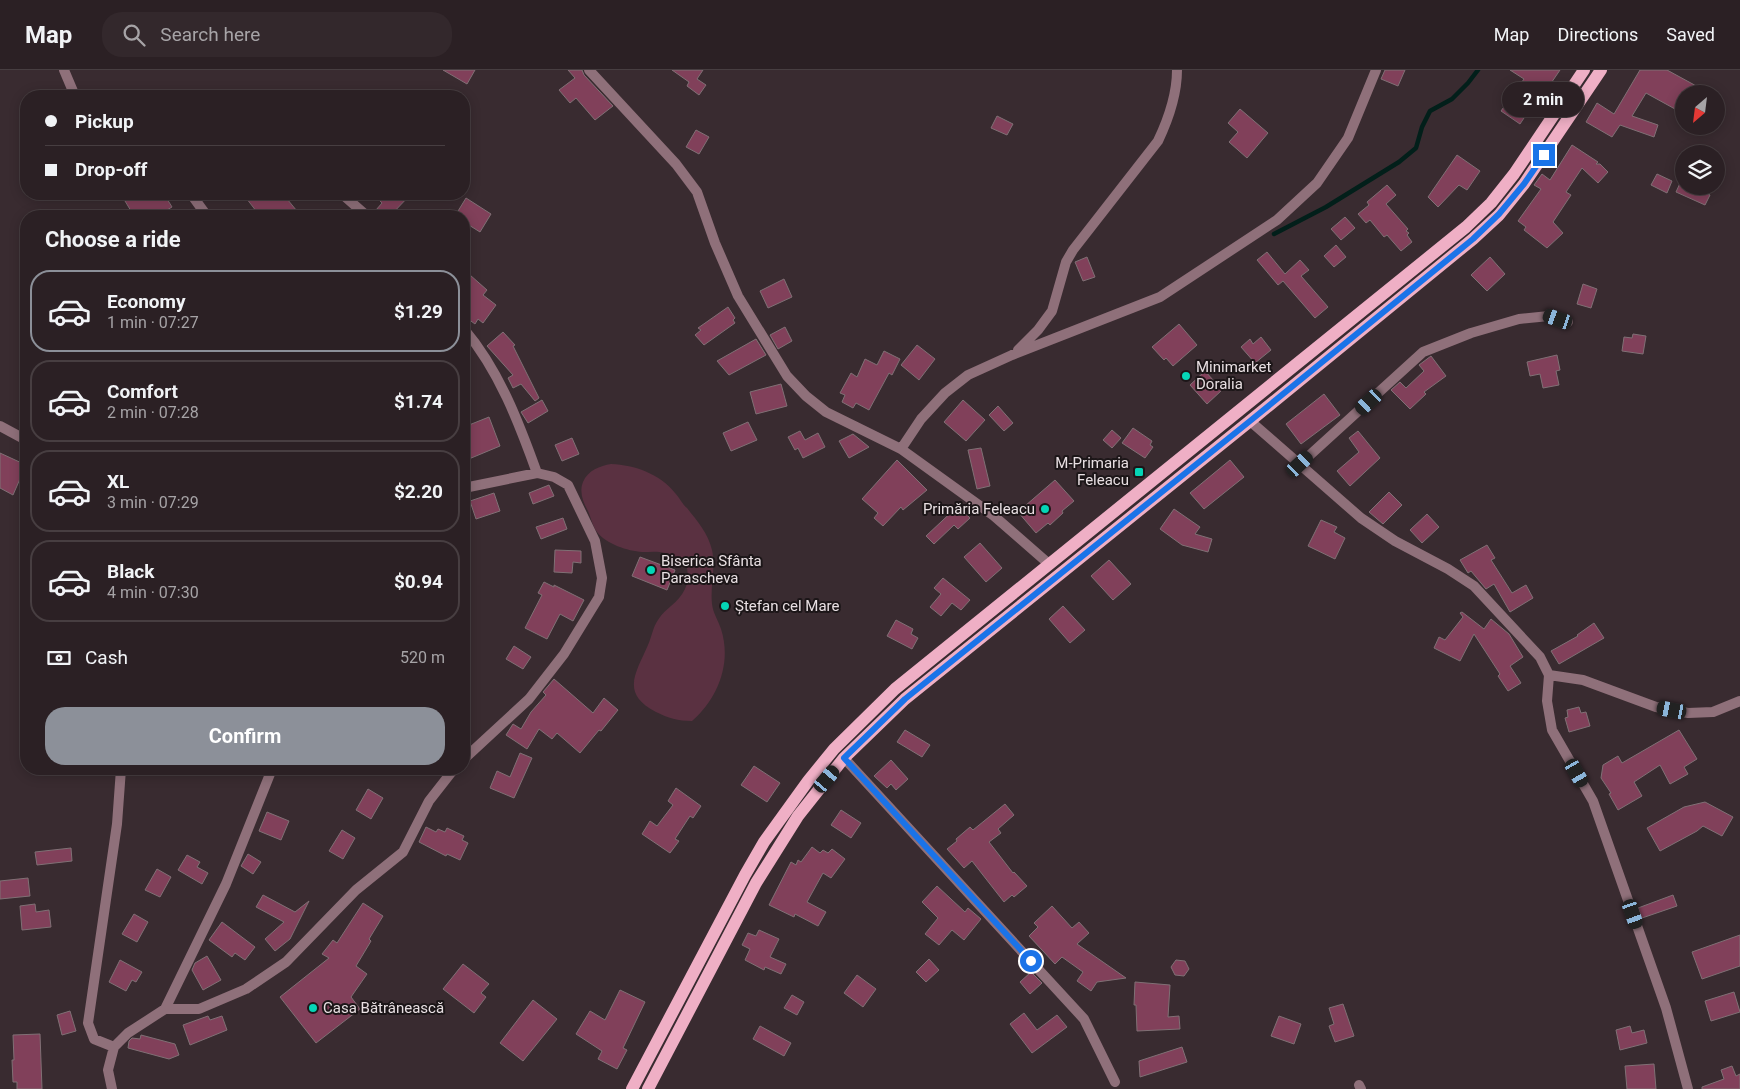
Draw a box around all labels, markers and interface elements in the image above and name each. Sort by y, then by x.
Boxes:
search box [102,12,452,57]
text: Map [25,21,72,49]
icon: search [120,21,148,49]
text: Search here [160,23,260,46]
text: Map [1494,24,1529,45]
text: Directions [1557,24,1638,45]
text: Saved [1666,24,1715,45]
callout: 2 min [1503,82,1585,118]
north arrow [1675,85,1725,135]
map controls [1675,85,1725,195]
text: 2 min [1523,90,1563,109]
text: Pickup [75,110,134,133]
route end [1533,144,1555,166]
button: layers [1675,145,1725,195]
text: Drop-off [75,158,147,181]
text: Choose a ride [45,227,181,252]
icon: car [47,289,92,334]
text: Economy [107,290,186,313]
text: $1.29 [394,300,443,323]
car [1541,307,1574,331]
text: 1 min · 07:27 [107,313,199,332]
place label: Minimarket Doralia [1196,358,1271,393]
marker: Minimarket Doralia [1180,370,1192,382]
icon: car [47,379,92,424]
text: Comfort [107,380,178,403]
car [1352,386,1385,418]
text: $1.74 [394,390,443,413]
text: 2 min · 07:28 [107,403,199,422]
car [1283,448,1316,480]
place label: M-Primaria Feleacu [1055,454,1129,489]
marker: M-Primaria Feleacu [1133,466,1145,478]
icon: car [47,469,92,514]
text: XL [107,470,129,493]
text: $2.20 [394,480,443,503]
text: 3 min · 07:29 [107,493,199,512]
place label: Primăria Feleacu [923,500,1035,518]
marker: Primăria Feleacu [1039,503,1051,515]
place label: Biserica Sfânta Parascheva [661,552,762,587]
icon: car [47,559,92,604]
text: Black [107,560,154,583]
marker: Biserica Sfânta Parascheva [645,564,657,576]
text: $0.94 [394,570,443,593]
text: 4 min · 07:30 [107,583,199,602]
place label: Ștefan cel Mare [735,597,840,615]
marker: Ștefan cel Mare [719,600,731,612]
icon: cash [45,644,73,672]
text: Cash [85,646,128,669]
text: 520 m [400,648,445,667]
car [1655,700,1688,720]
button: Confirm [45,707,445,765]
car [1563,756,1590,790]
car [811,763,842,795]
car [1621,897,1644,931]
route start [1020,950,1042,972]
place label: Casa Bătrânească [323,999,444,1017]
marker: Casa Bătrânească [307,1002,319,1014]

